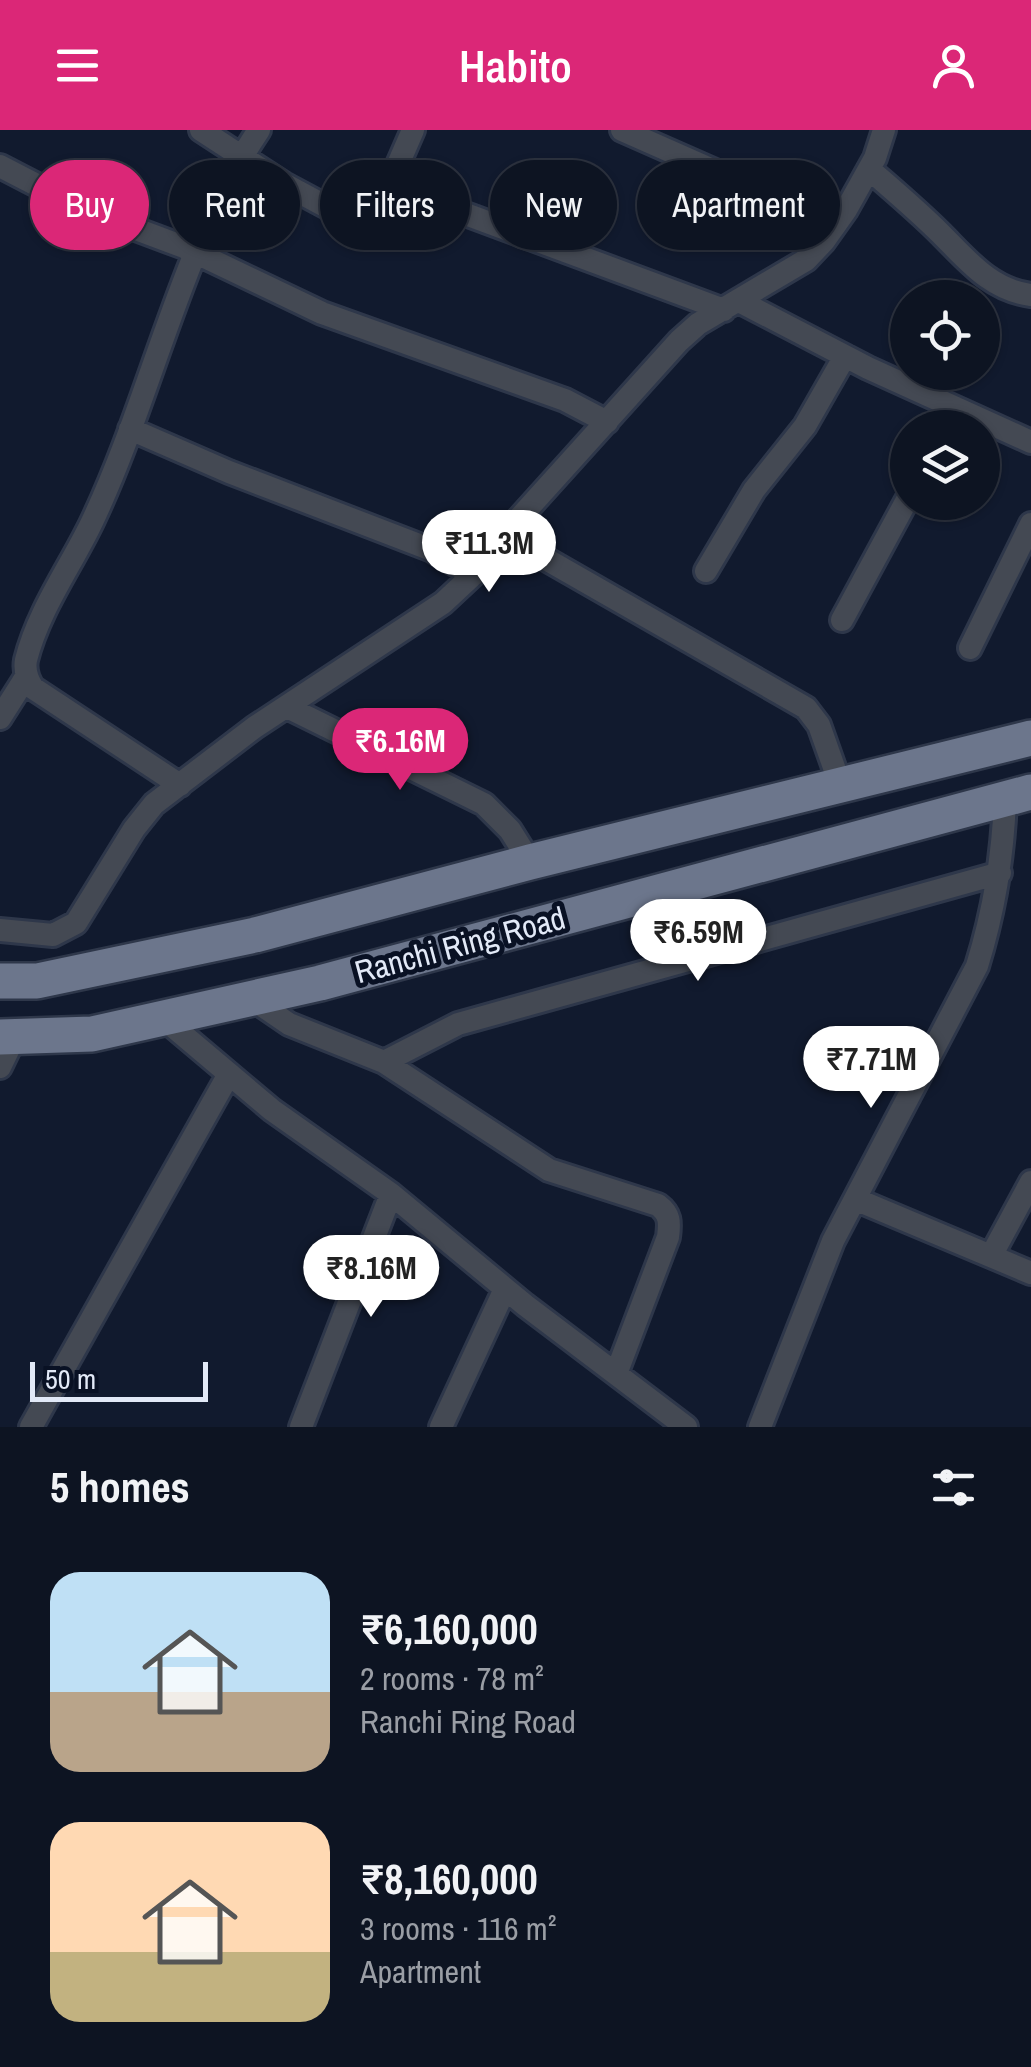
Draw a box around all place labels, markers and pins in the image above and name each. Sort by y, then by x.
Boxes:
pin: ₹11.3M [408,510,570,595]
pin: ₹6.16M [319,708,481,793]
pin: ₹6.59M [617,899,779,984]
pin: ₹7.71M [790,1026,952,1111]
pin: ₹8.16M [290,1235,452,1320]

